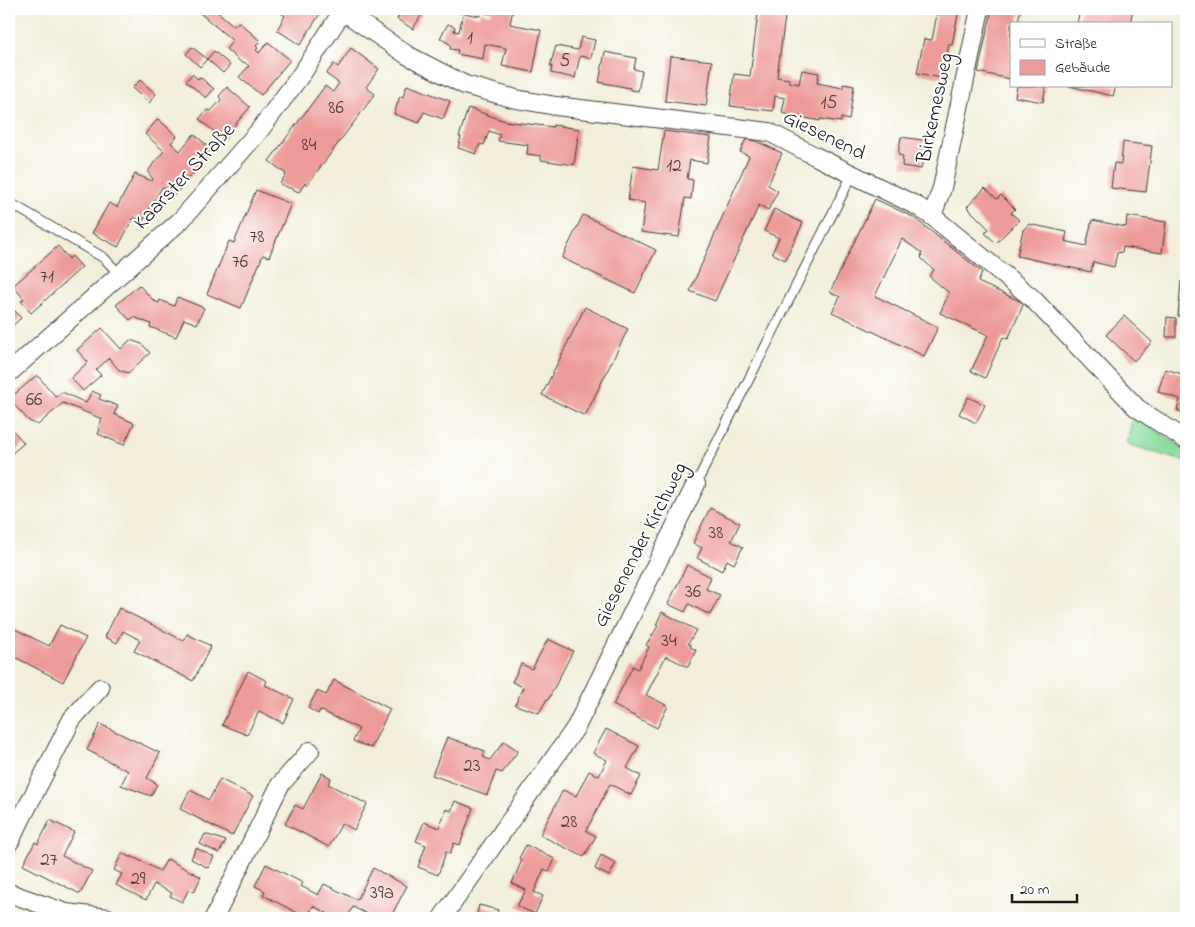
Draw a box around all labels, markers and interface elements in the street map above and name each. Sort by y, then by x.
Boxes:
legend [1010,22,1172,88]
house number: 1 [467,25,473,52]
text: Straße [1055,33,1097,55]
house number: 5 [560,48,571,75]
street label: Birkemesweg [909,50,964,167]
text: Gebäude [1055,57,1111,79]
house number: 15 [821,90,838,117]
house number: 86 [328,95,344,122]
street label: Giesenend [778,103,870,169]
street label: Kaarster Straße [127,116,243,237]
house number: 84 [302,132,317,159]
house number: 12 [666,153,682,180]
house number: 78 [250,224,264,251]
house number: 76 [232,249,248,276]
house number: 71 [40,264,54,291]
house number: 66 [26,387,42,414]
street label: Giesenender Kirchweg [586,457,697,634]
house number: 38 [709,520,723,547]
house number: 36 [685,579,701,606]
house number: 34 [661,628,677,655]
house number: 23 [463,753,481,780]
house number: 28 [561,809,577,836]
house number: 27 [40,847,58,874]
house number: 29 [130,866,146,893]
scale bar [1012,872,1078,904]
text: 20 m [1020,879,1050,901]
house number: 39a [370,880,394,907]

